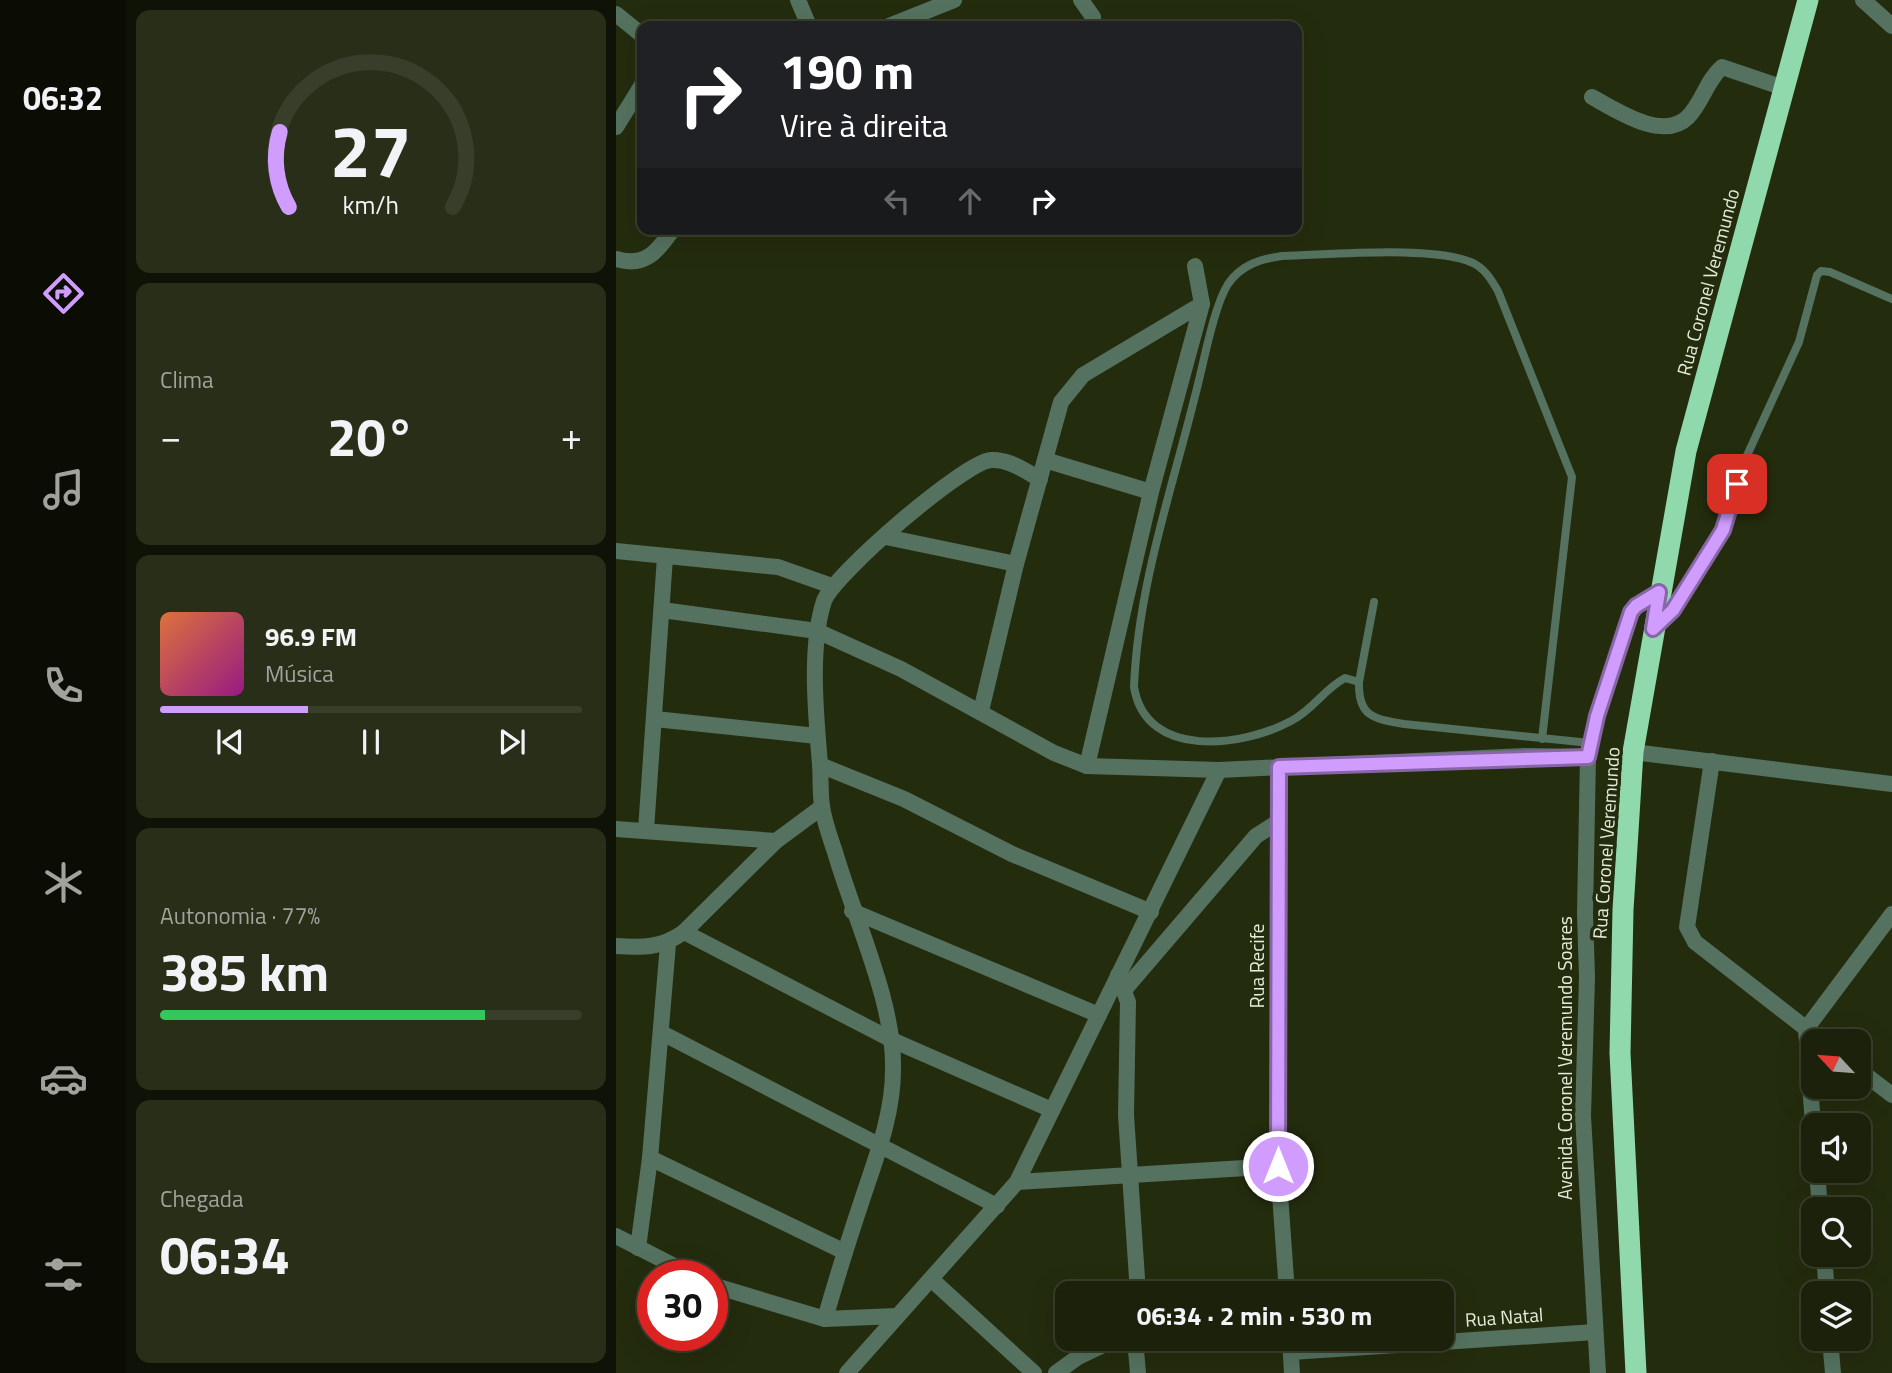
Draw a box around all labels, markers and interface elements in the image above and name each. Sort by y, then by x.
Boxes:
text: 190 m [780,33,914,108]
icon: right [665,49,756,140]
text: 06:32 [23,74,103,122]
text: 27 [330,96,412,206]
text: Vire à direita [780,101,948,149]
icon: left [878,182,916,220]
icon: ahead [951,182,989,220]
icon: right [1024,182,1062,220]
street label: Rua Coronel Veremundo [1669,185,1746,379]
text: km/h [343,186,399,224]
icon: directions [39,269,88,318]
text: Clima [160,362,214,397]
text: 20° [327,397,415,476]
text: − [160,407,181,465]
text: + [561,407,582,465]
pin [1707,454,1767,514]
icon: music [39,465,88,514]
icon: arrive [1718,465,1756,503]
text: 96.9 FM [265,617,357,656]
text: Música [265,656,334,691]
icon: phone [39,661,88,710]
icon: previous [211,723,249,761]
icon: pause [352,723,390,761]
icon: next [493,723,531,761]
street label: Rua Coronel Veremundo [1584,746,1627,940]
icon: climate [39,858,88,907]
text: Autonomia · 77% [160,898,320,933]
street label: Avenida Coronel Veremundo Soares [1550,916,1579,1200]
street label: Rua Recife [1242,924,1271,1008]
text: 385 km [160,932,329,1011]
north arrow [1801,1029,1871,1099]
map controls [1801,1029,1871,1351]
icon: car [39,1054,88,1103]
button: sound [1801,1113,1871,1183]
position arrow [1241,1129,1315,1203]
text: Chegada [160,1181,244,1216]
button: search [1801,1197,1871,1267]
text: 06:34 [160,1215,290,1294]
icon: filters [39,1250,88,1299]
speed limit sign: 30 [637,1260,728,1351]
button: layers [1801,1281,1871,1351]
text: 06:34 · 2 min · 530 m [1137,1296,1372,1335]
street label: Rua Natal [1464,1299,1544,1334]

